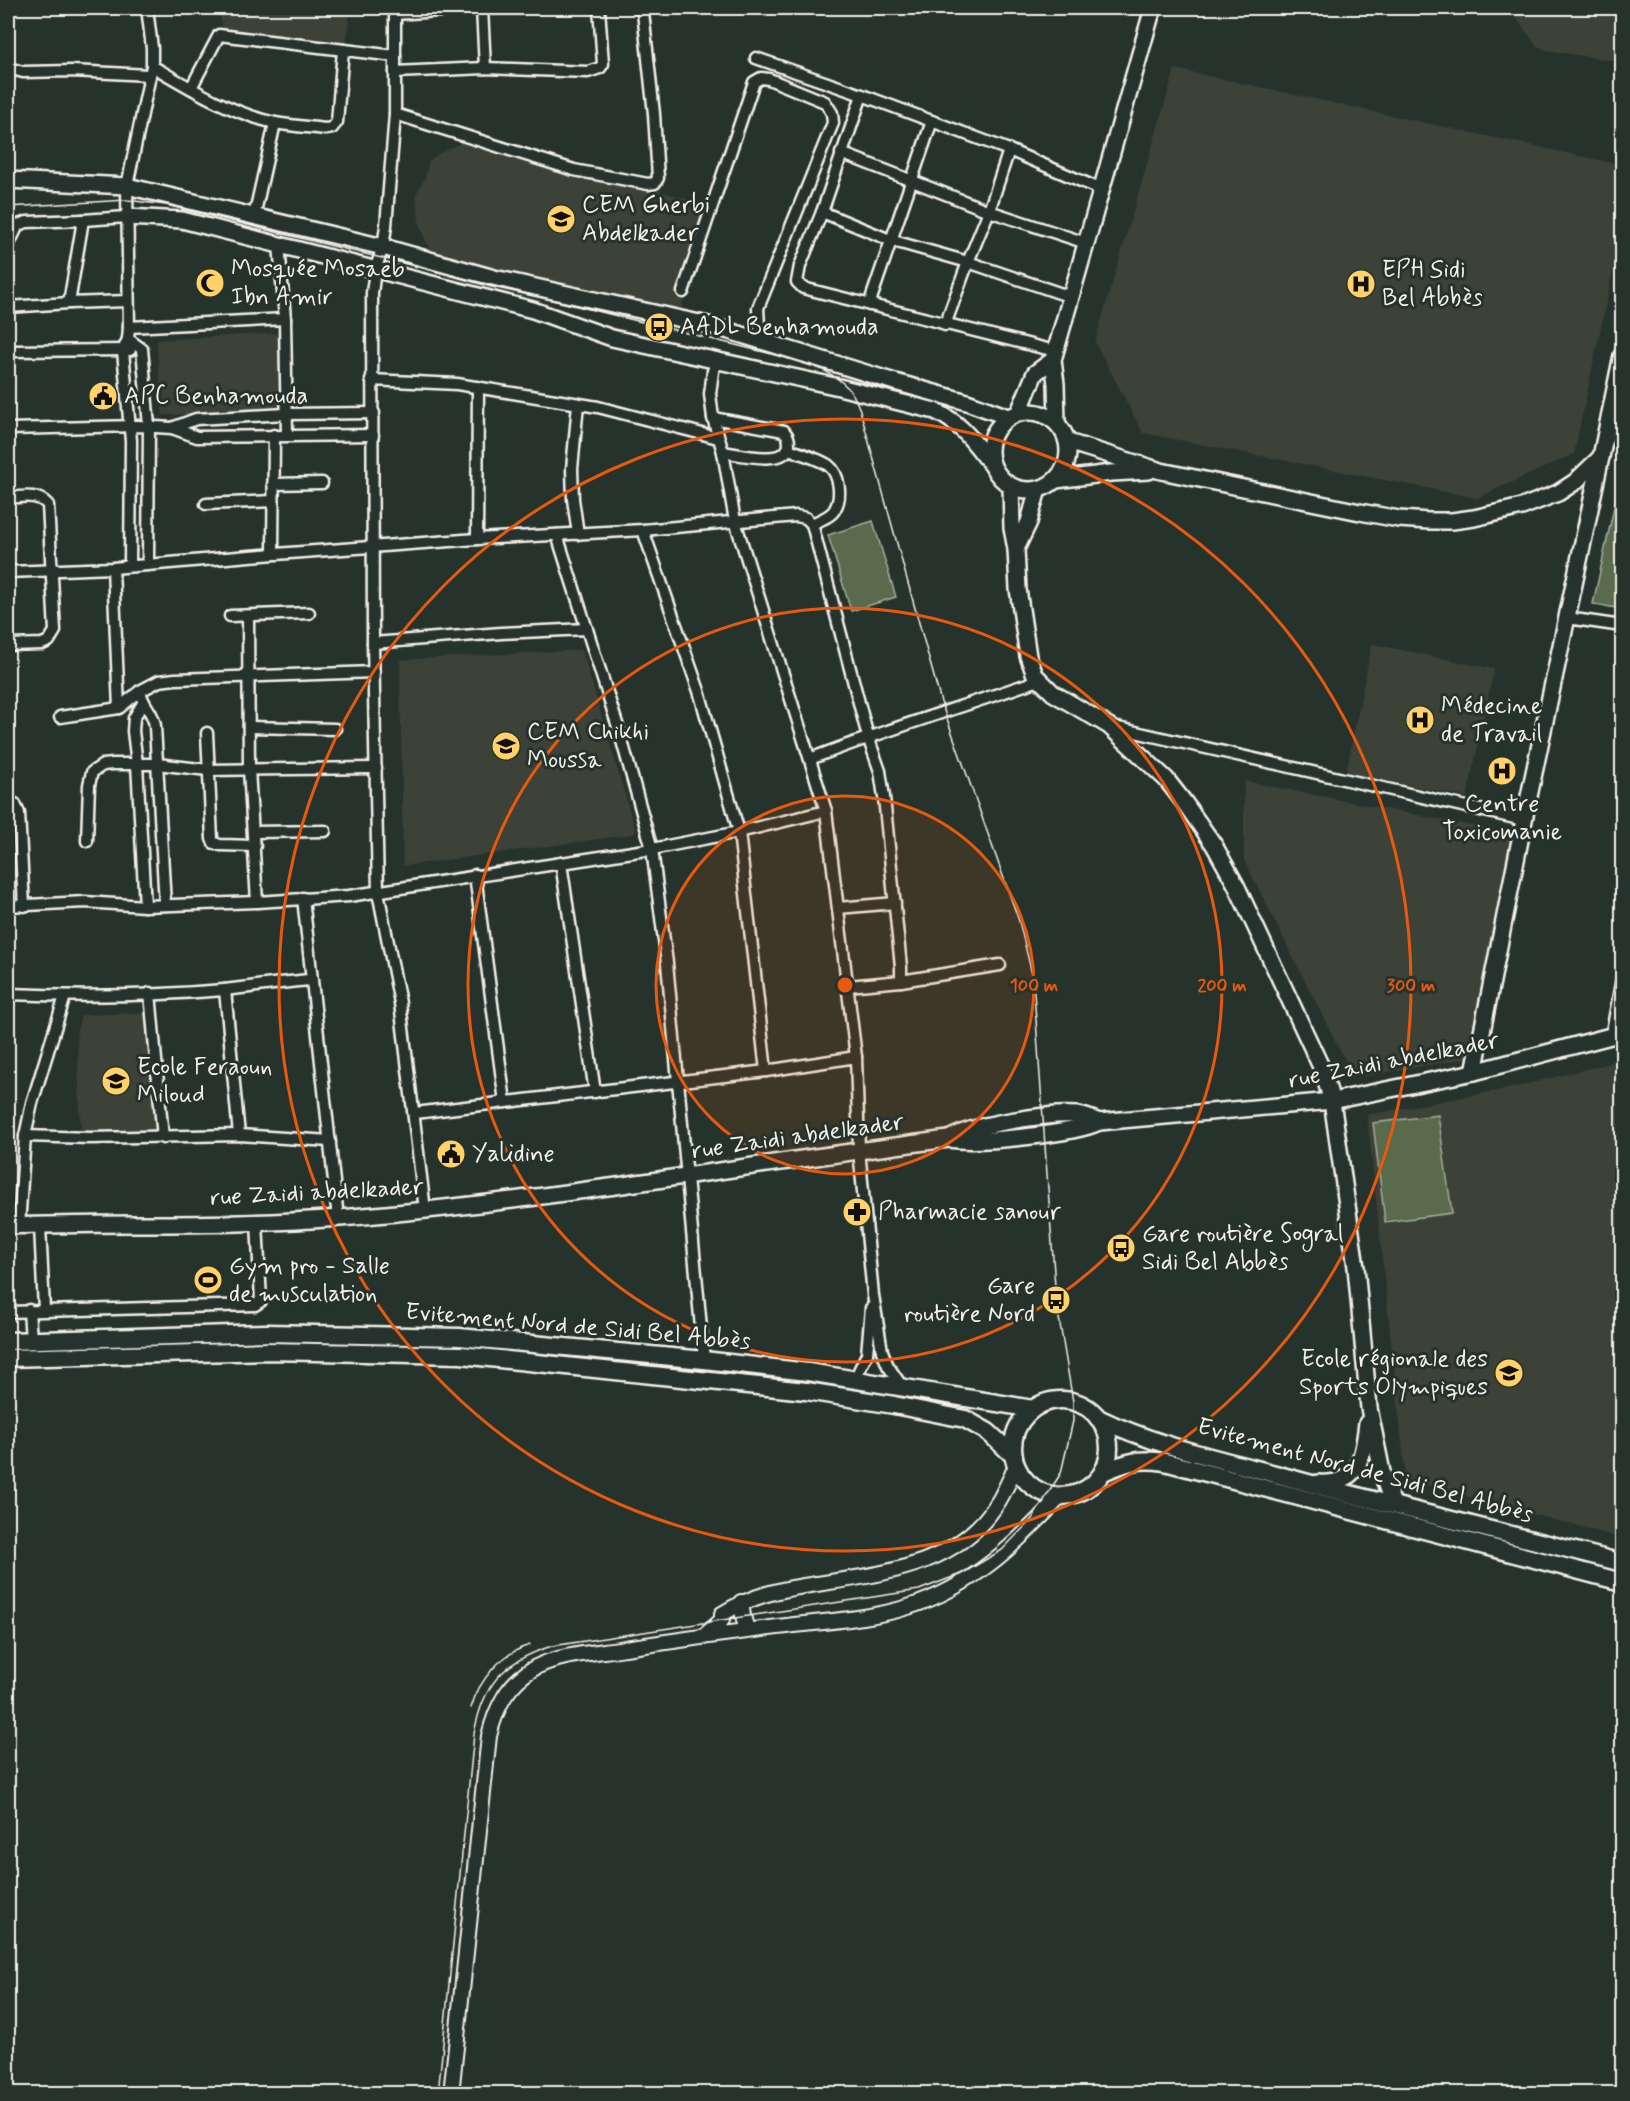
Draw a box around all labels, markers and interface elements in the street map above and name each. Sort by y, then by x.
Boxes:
place label: CEM Gherbi Abdelkader [582,190,710,249]
school or university icon: CEM Gherbi Abdelkader [545,203,577,235]
place label: Mosquée Mosaeb Ibn Amir [231,254,405,313]
place label: EPH Sidi Bel Abbès [1382,255,1483,314]
mosque icon: Mosquée Mosaeb Ibn Amir [194,267,226,299]
hospital icon: EPH Sidi Bel Abbès [1345,268,1377,300]
bus stop icon: AADL Benhamouda [643,311,675,343]
place label: AADL Benhamouda [680,312,879,343]
public building icon: APC Benhamouda [87,380,119,412]
place label: APC Benhamouda [124,381,308,412]
place label: Médecine de Travail [1441,691,1543,750]
hospital icon: Médecine de Travail [1404,704,1436,736]
place label: CEM Chikhi Moussa [527,717,649,776]
school or university icon: CEM Chikhi Moussa [490,730,522,762]
hospital icon: Centre Toxicomanie [1486,755,1518,787]
place label: Centre Toxicomanie [1442,789,1562,848]
text: 100 m [1010,974,1058,998]
text: 200 m [1197,974,1247,998]
text: 300 m [1387,974,1435,998]
centre of rings [835,975,855,995]
street label: rue Zaidi abdelkader [1286,1025,1503,1097]
place label: Ecole Feraoun Miloud [137,1052,272,1111]
school or university icon: Ecole Feraoun Miloud [100,1065,132,1097]
street label: rue Zaidi abdelkader [690,1107,907,1167]
public building icon: Yalidine [435,1138,467,1170]
place label: Yalidine [472,1139,555,1170]
street label: rue Zaidi abdelkader [210,1172,425,1214]
pharmacy icon: Pharmacie sanour [841,1196,873,1228]
place label: Pharmacie sanour [878,1197,1062,1228]
place label: Gare routière Sogral Sidi Bel Abbès [1142,1219,1344,1278]
bus stop icon: Gare routière Sogral Sidi Bel Abbès [1105,1232,1137,1264]
place label: Gym pro - Salle de musculation [229,1251,390,1310]
sports icon: Gym pro - Salle de musculation [192,1264,224,1296]
place label: Gare routière Nord [904,1271,1035,1330]
bus stop icon: Gare routière Nord [1040,1284,1072,1316]
street label: Evitement Nord de Sidi Bel Abbès [404,1296,752,1358]
place label: Ecole régionale des Sports Olympiques [1299,1344,1488,1403]
school or university icon: Ecole régionale des Sports Olympiques [1493,1357,1525,1389]
street label: Evitement Nord de Sidi Bel Abbès [1194,1411,1537,1531]

